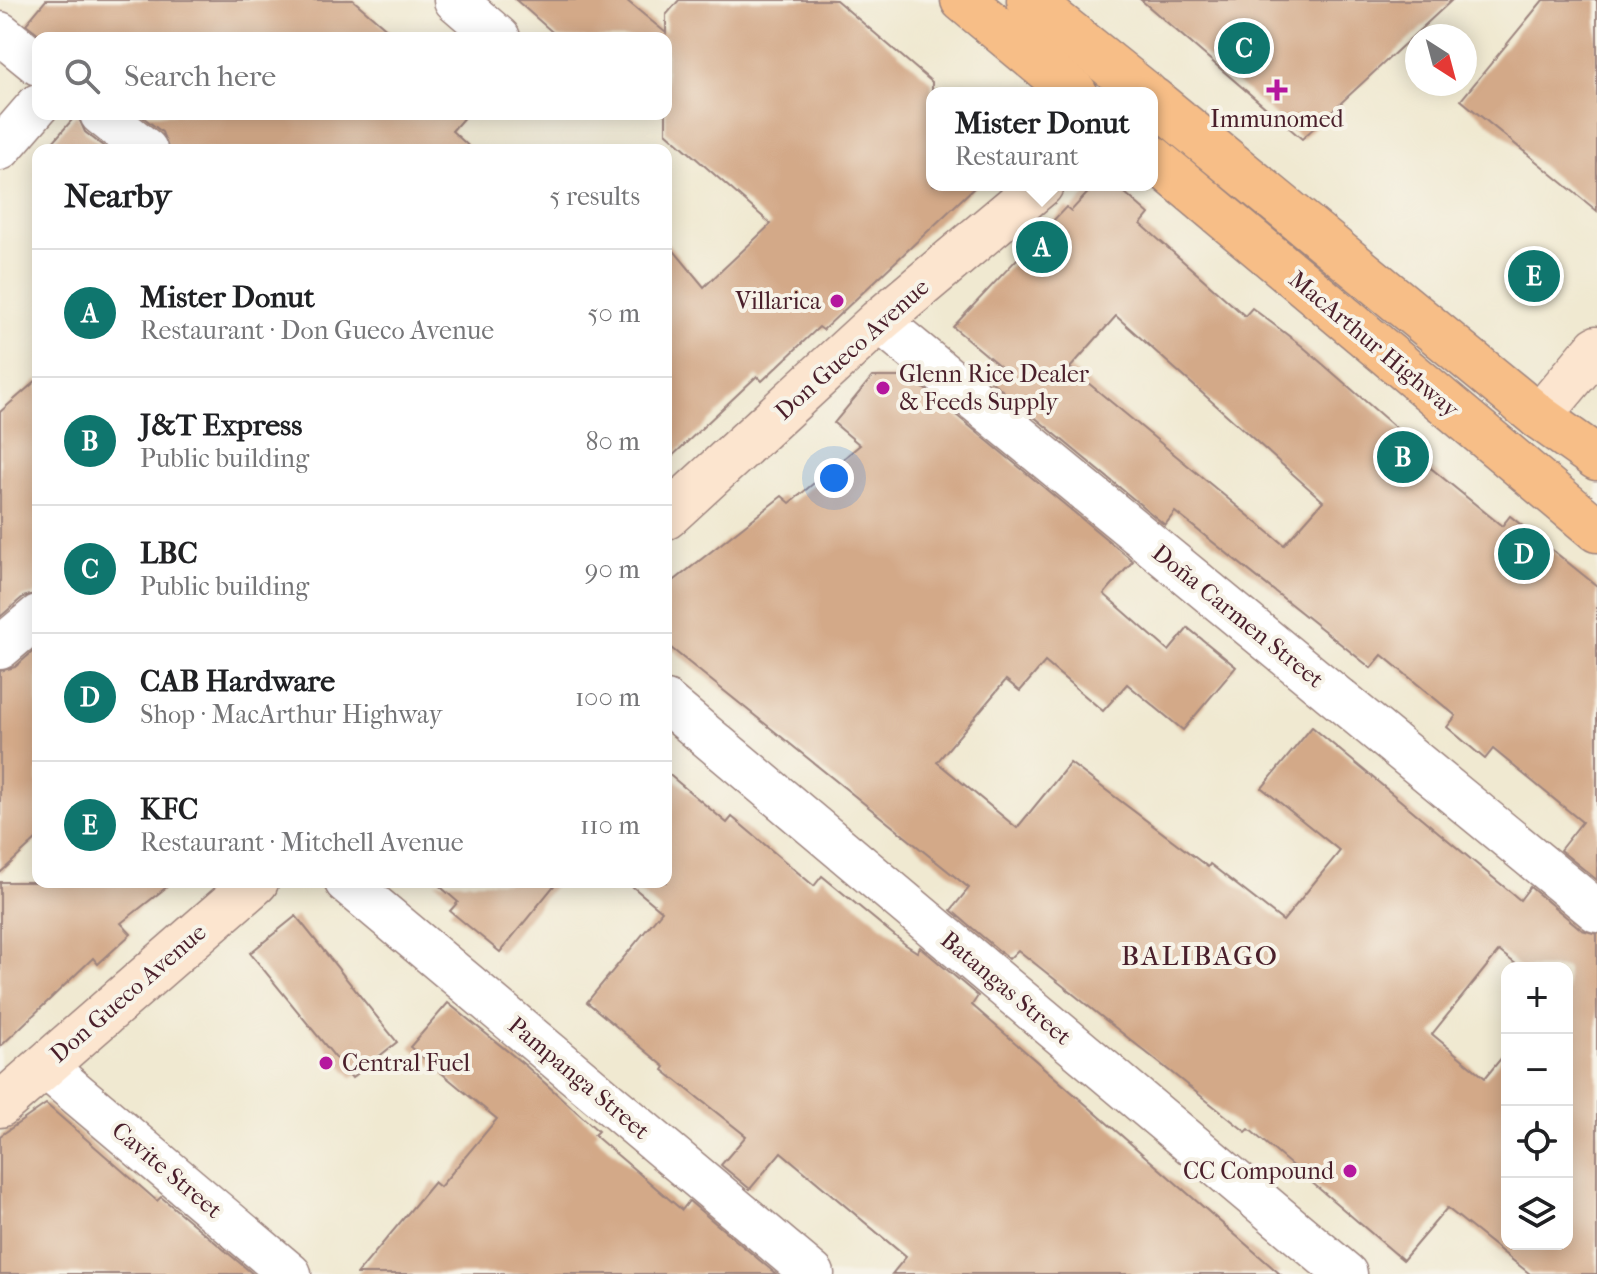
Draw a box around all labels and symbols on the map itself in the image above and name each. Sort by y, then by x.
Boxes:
pin: C [1218,18,1270,78]
north arrow [1405,24,1477,96]
marker: Immunomed [1266,79,1288,101]
place label: Immunomed [1210,105,1345,133]
pin: A [1016,217,1068,277]
pin: E [1508,246,1560,306]
street label: MacArthur Highway [1283,265,1466,424]
street label: Don Gueco Avenue [769,273,935,425]
place label: Villarica [734,287,822,315]
marker: Villarica [828,292,846,310]
place label: Glenn Rice Dealer & Feeds Supply [899,360,1090,416]
marker: Glenn Rice Dealer & Feeds Supply [874,379,892,397]
pin: B [1377,427,1429,487]
your location [814,458,854,498]
pin: D [1498,524,1550,584]
street label: Doña Carmen Street [1147,538,1330,694]
street label: Don Gueco Avenue [44,918,212,1068]
street label: Batangas Street [935,925,1077,1051]
district label: BALIBAGO [1121,939,1279,972]
street label: Pampanga Street [503,1011,656,1145]
place label: Central Fuel [342,1049,471,1077]
marker: Central Fuel [317,1054,335,1072]
street label: Cavite Street [106,1116,228,1224]
place label: CC Compound [1183,1157,1335,1185]
marker: CC Compound [1341,1162,1359,1180]

